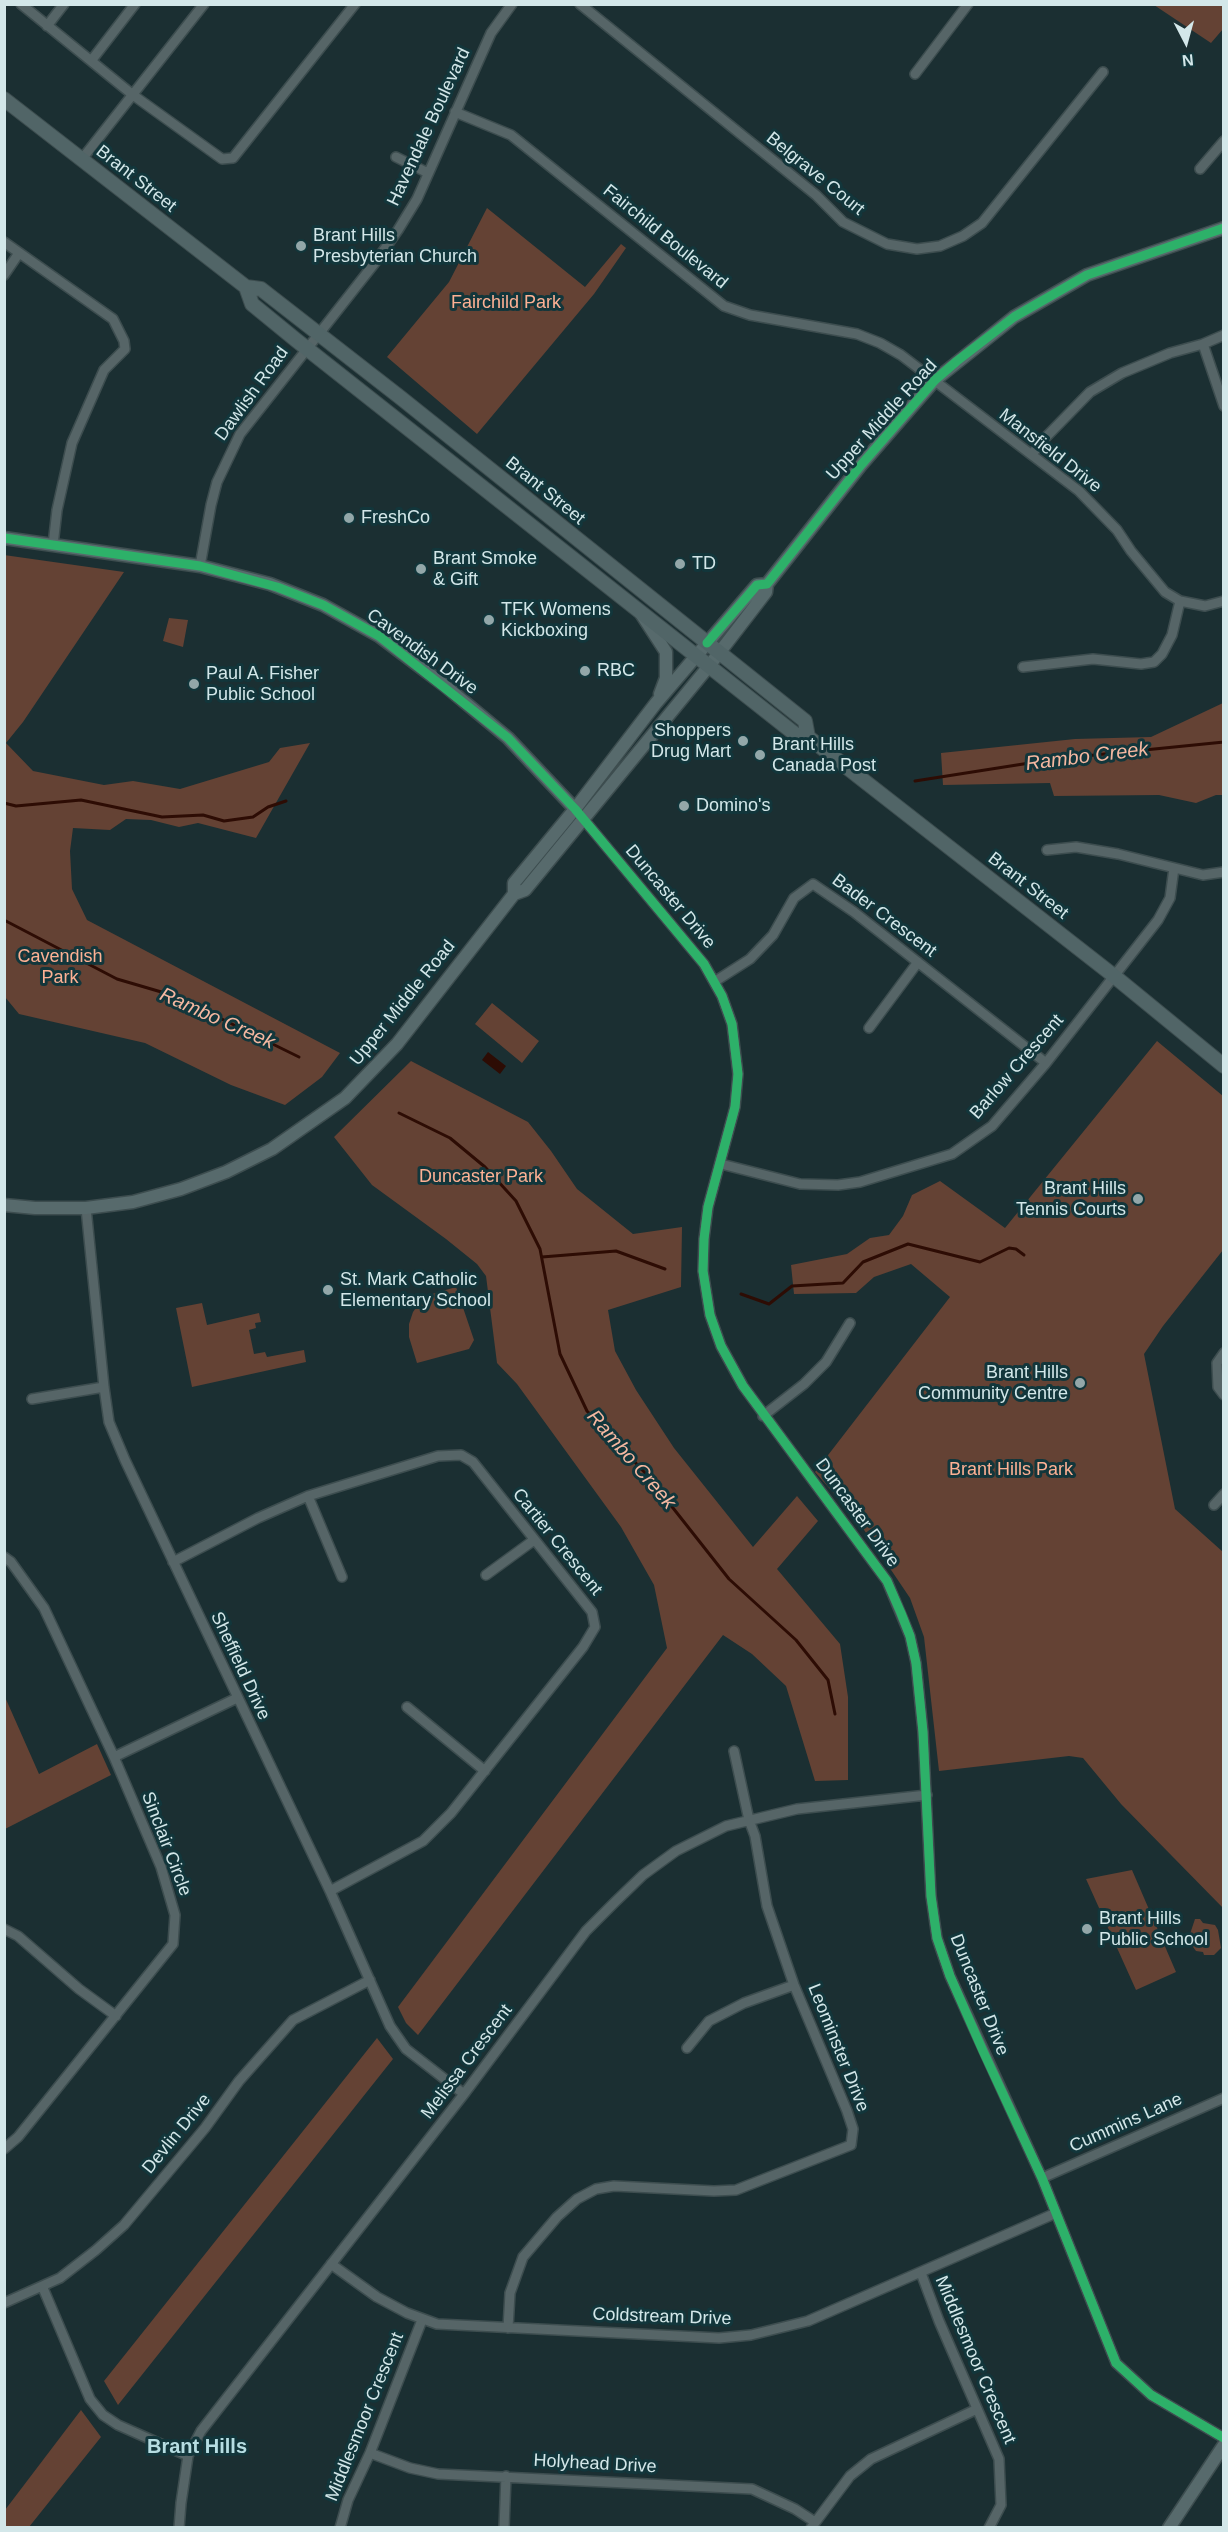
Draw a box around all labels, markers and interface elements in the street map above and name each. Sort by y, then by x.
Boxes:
north arrow [1156,12,1216,72]
street label: Havendale Boulevard [383,44,475,210]
text: N [1181,51,1195,69]
street label: Belgrave Court [762,128,868,220]
street label: Brant Street [92,141,180,217]
street label: Fairchild Boulevard [598,180,732,294]
place label: Brant Hills Presbyterian Church [313,225,477,268]
marker: Brant Hills Presbyterian Church [294,239,308,253]
park label: Fairchild Park [451,292,561,314]
street label: Dawlish Road [211,343,293,445]
street label: Upper Middle Road [822,355,942,485]
street label: Mansfield Drive [994,404,1106,498]
street label: Brant Street [501,452,589,530]
place label: FreshCo [361,507,430,529]
marker: FreshCo [342,511,356,525]
place label: Brant Smoke & Gift [433,548,537,590]
place label: TD [692,553,716,575]
marker: TD [673,557,687,571]
marker: Brant Smoke & Gift [414,562,428,576]
place label: TFK Womens Kickboxing [501,599,611,642]
street label: Cavendish Drive [362,604,482,700]
marker: TFK Womens Kickboxing [482,613,496,627]
place label: RBC [597,660,635,682]
place label: Paul A. Fisher Public School [206,663,319,706]
marker: RBC [578,664,592,678]
marker: Paul A. Fisher Public School [187,677,201,691]
place label: Shoppers Drug Mart [651,720,731,762]
marker: Shoppers Drug Mart [736,734,750,748]
place label: Brant Hills Canada Post [772,734,876,777]
water label: Rambo Creek [1024,738,1150,776]
marker: Brant Hills Canada Post [753,748,767,762]
place label: Domino's [696,795,770,817]
marker: Domino's [677,799,691,813]
street label: Duncaster Drive [620,841,720,953]
street label: Brant Street [984,848,1072,924]
street label: Bader Crescent [828,870,940,962]
street label: Upper Middle Road [346,936,460,1070]
park label: Cavendish Park [17,946,103,988]
water label: Rambo Creek [156,983,278,1055]
street label: Barlow Crescent [966,1010,1068,1124]
park label: Duncaster Park [419,1166,543,1188]
place label: Brant Hills Tennis Courts [1016,1178,1126,1220]
marker: Brant Hills Tennis Courts [1131,1192,1145,1206]
place label: St. Mark Catholic Elementary School [340,1269,491,1312]
marker: St. Mark Catholic Elementary School [321,1283,335,1297]
place label: Brant Hills Community Centre [918,1362,1068,1404]
marker: Brant Hills Community Centre [1073,1376,1087,1390]
water label: Rambo Creek [581,1406,681,1514]
street label: Duncaster Drive [810,1454,904,1572]
park label: Brant Hills Park [949,1459,1073,1481]
street label: Cartier Crescent [507,1484,607,1600]
street label: Sheffield Drive [206,1609,274,1723]
street label: Sinclair Circle [136,1789,196,1899]
place label: Brant Hills Public School [1099,1908,1208,1950]
marker: Brant Hills Public School [1080,1922,1094,1936]
street label: Duncaster Drive [945,1931,1013,2059]
street label: Leominster Drive [803,1981,873,2115]
street label: Melissa Crescent [417,2000,517,2124]
street label: Cummins Lane [1066,2089,1186,2157]
street label: Devlin Drive [138,2090,216,2178]
street label: Middlesmoor Crescent [930,2273,1020,2447]
street label: Coldstream Drive [592,2304,732,2330]
street label: Middlesmoor Crescent [321,2329,409,2505]
district label: Brant Hills [147,2435,247,2459]
street label: Holyhead Drive [533,2450,657,2478]

